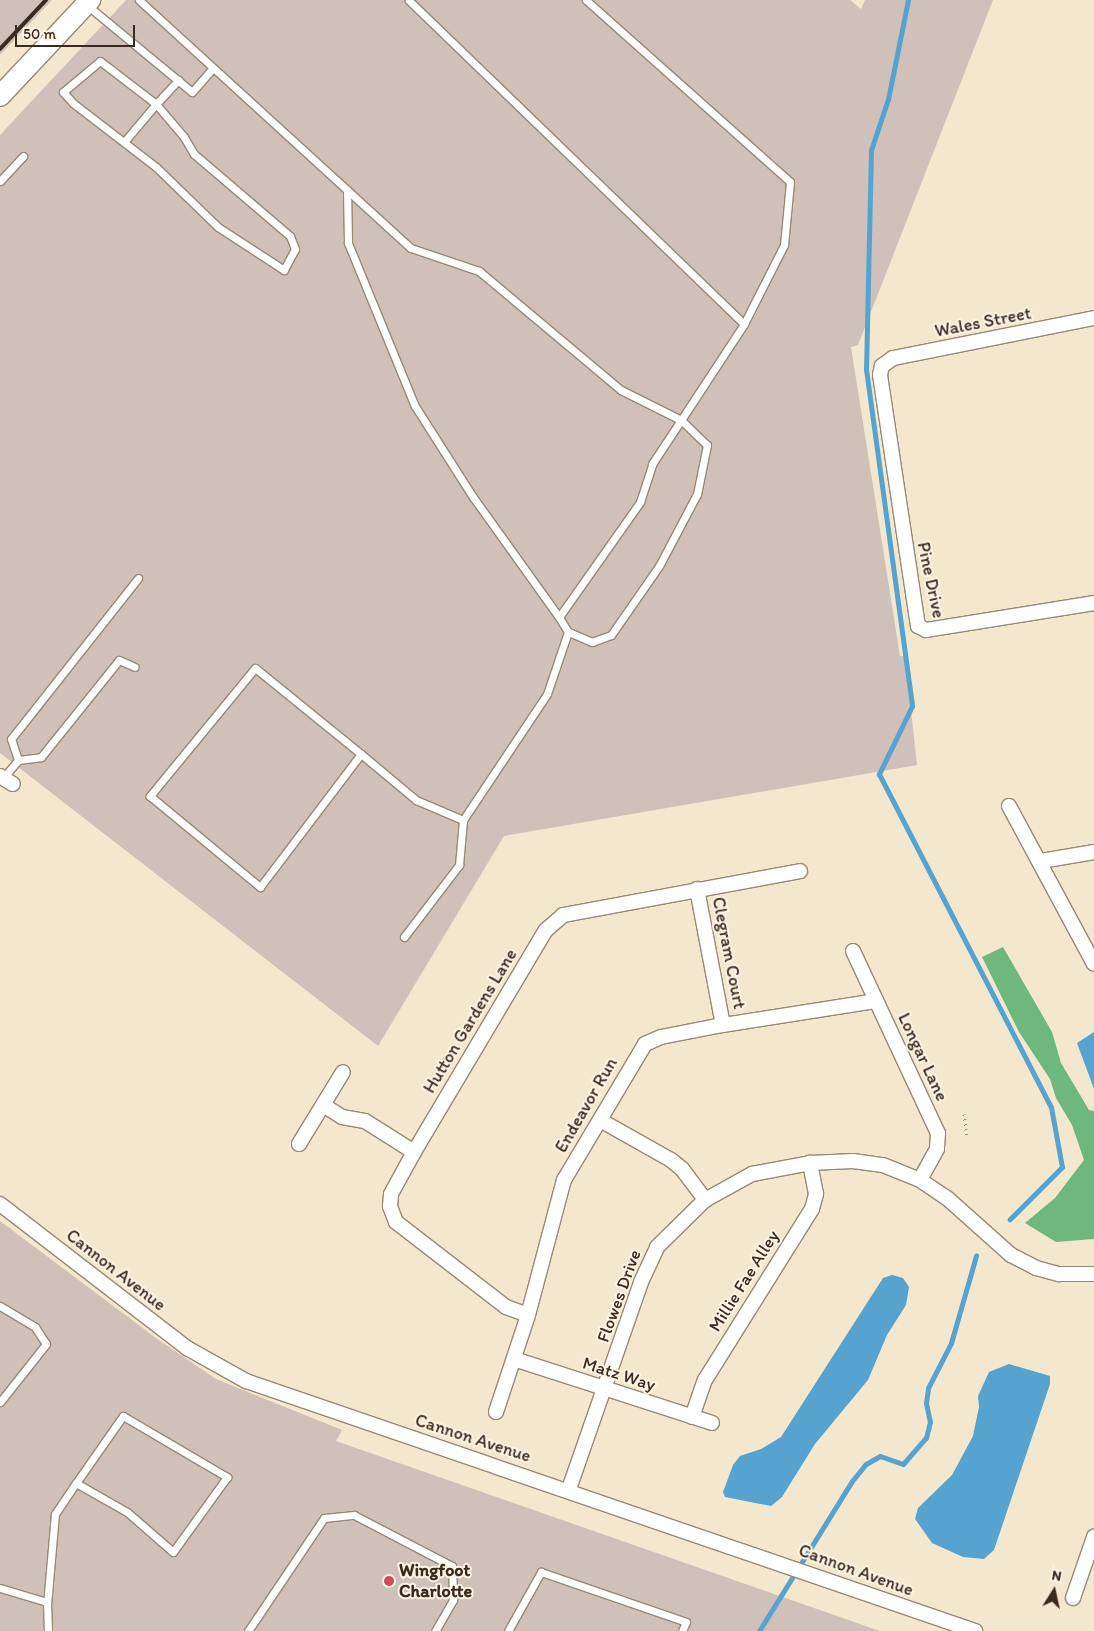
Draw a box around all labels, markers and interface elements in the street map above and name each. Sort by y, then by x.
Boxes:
scale bar [18,15,138,47]
text: 50 m [23,25,56,43]
street label: Wales Street [933,302,1033,342]
street label: Pine Drive [912,540,950,620]
street label: Clegram Court [708,895,750,1011]
street label: Hutton Gardens Lane [418,945,522,1097]
street label: Longar Lane [893,1009,953,1105]
street label: Endeavor Run [550,1053,622,1157]
street label: Cannon Avenue [62,1224,170,1316]
street label: Millie Fae Alley [704,1226,784,1336]
street label: Flowes Drive [592,1247,646,1345]
street label: Matz Way [580,1352,658,1396]
street label: Cannon Avenue [412,1409,534,1467]
street label: Cannon Avenue [796,1539,916,1601]
place label: Wingfoot Charlotte [399,1560,472,1602]
north arrow [1029,1566,1079,1616]
text: N [1051,1567,1063,1585]
marker: Wingfoot Charlotte [383,1575,395,1587]

